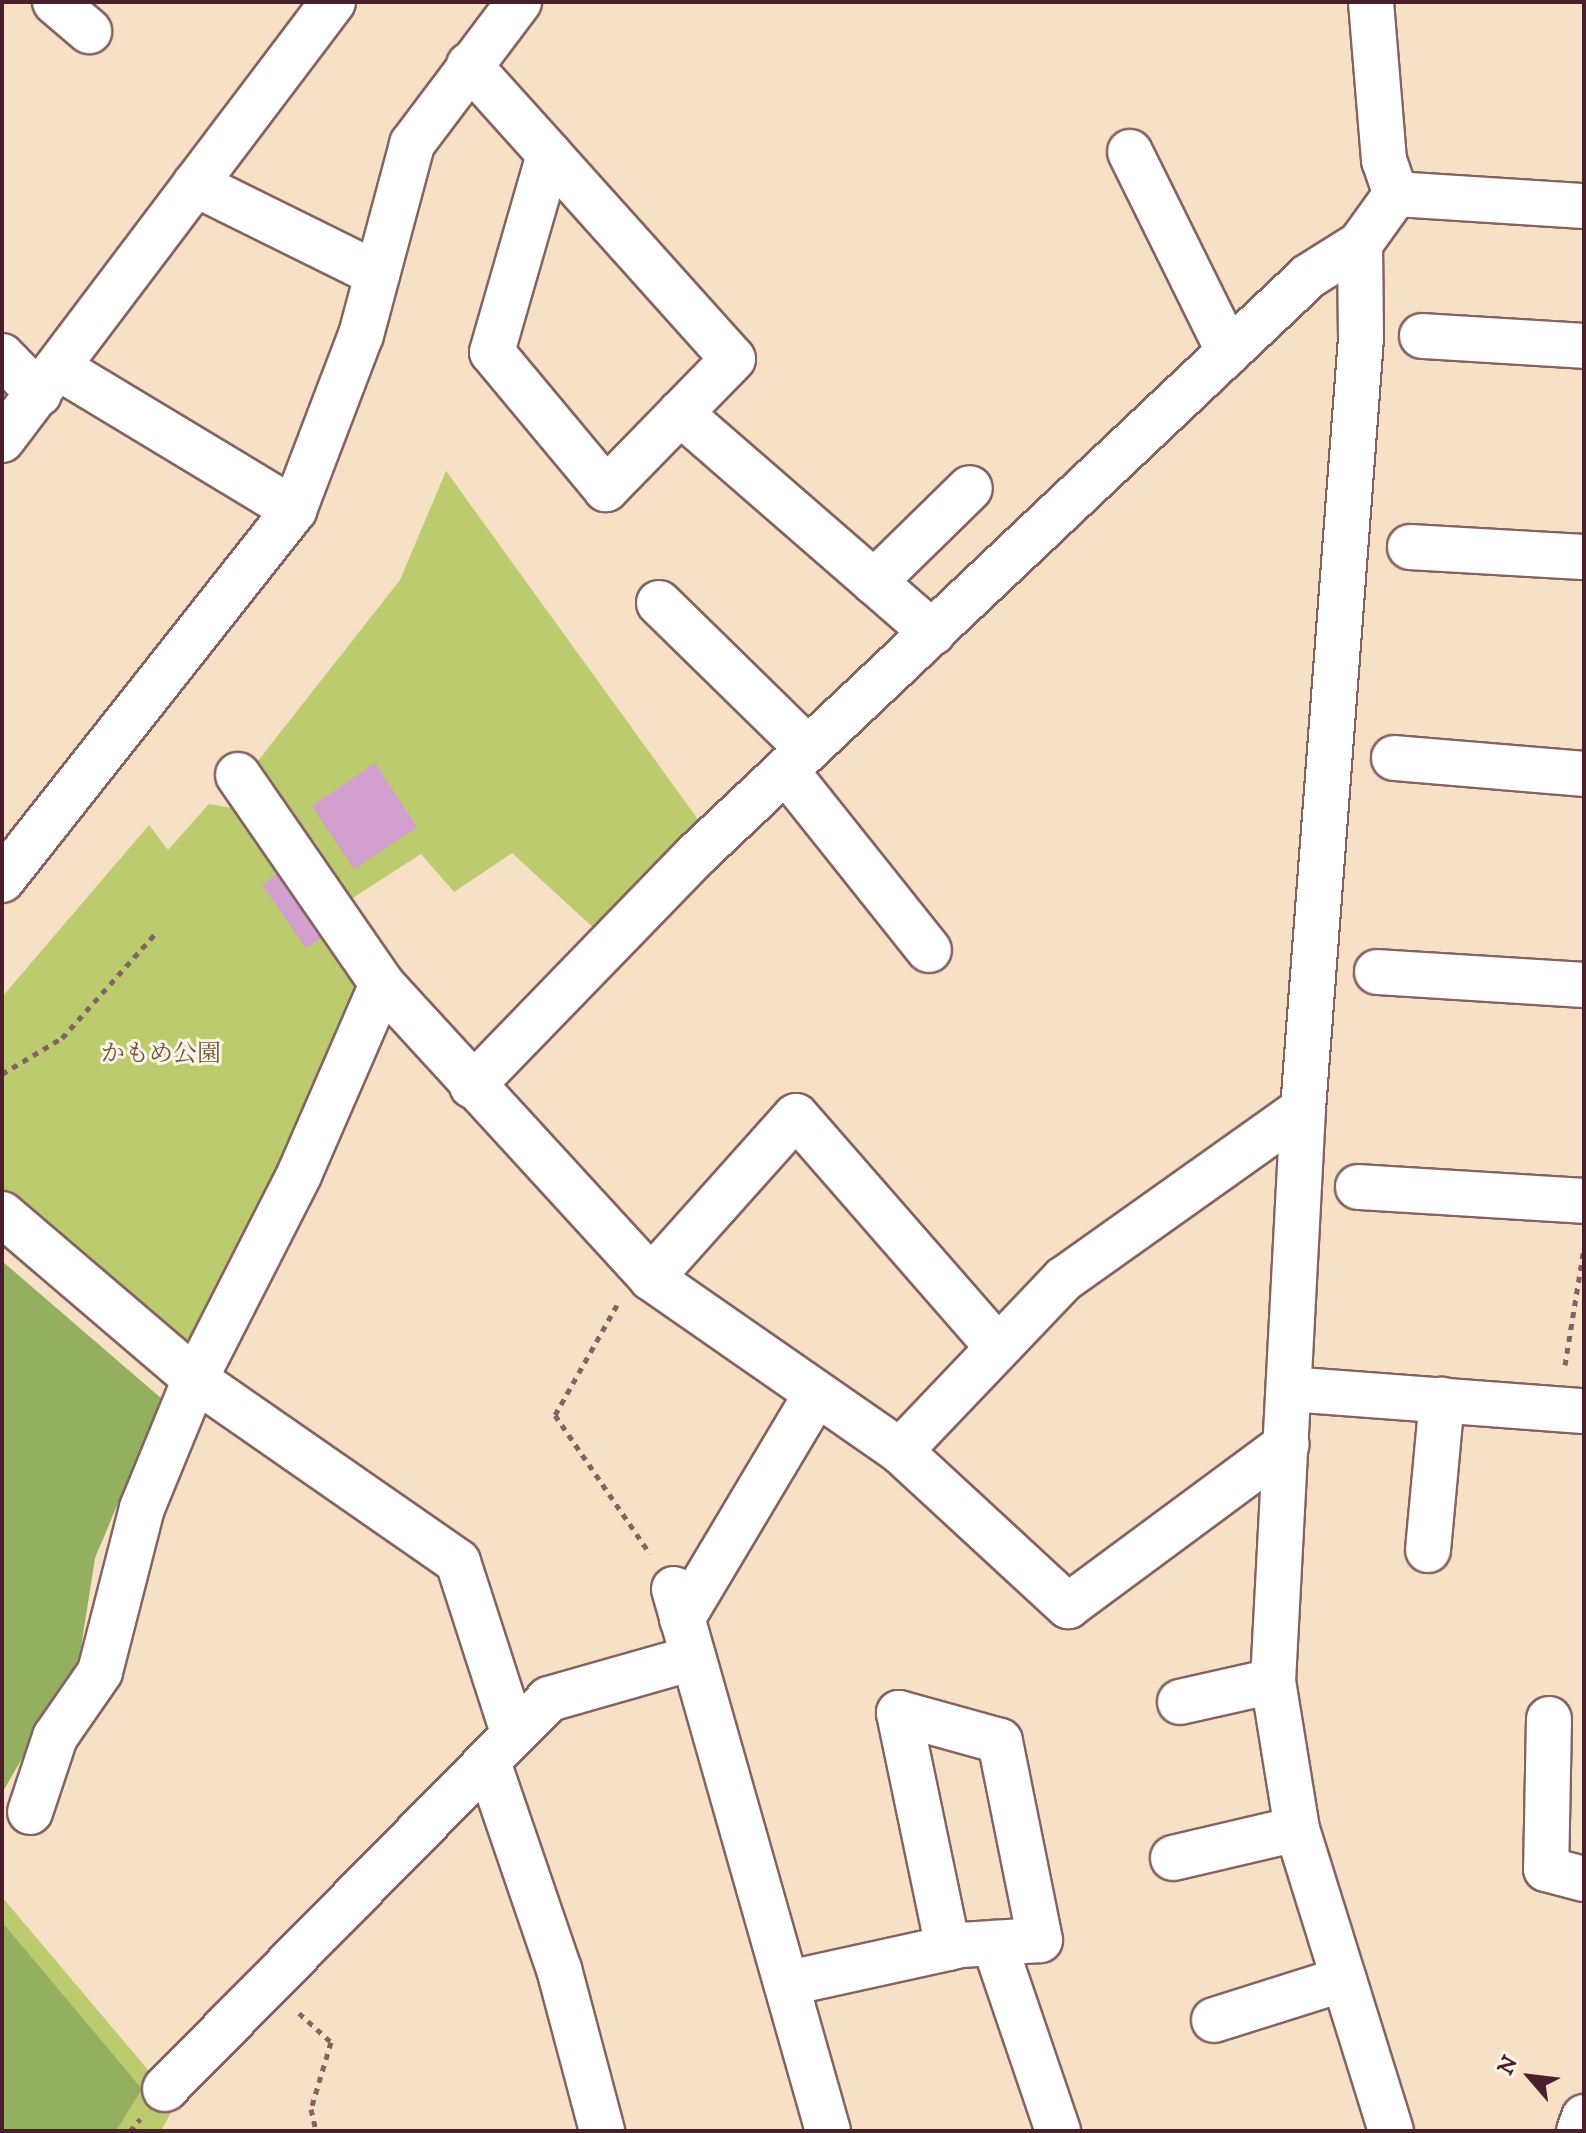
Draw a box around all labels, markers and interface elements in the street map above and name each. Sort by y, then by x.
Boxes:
park label: かもめ公園 [101,1041,221,1069]
north arrow [1490,2037,1570,2117]
text: N [1492,2051,1525,2080]

